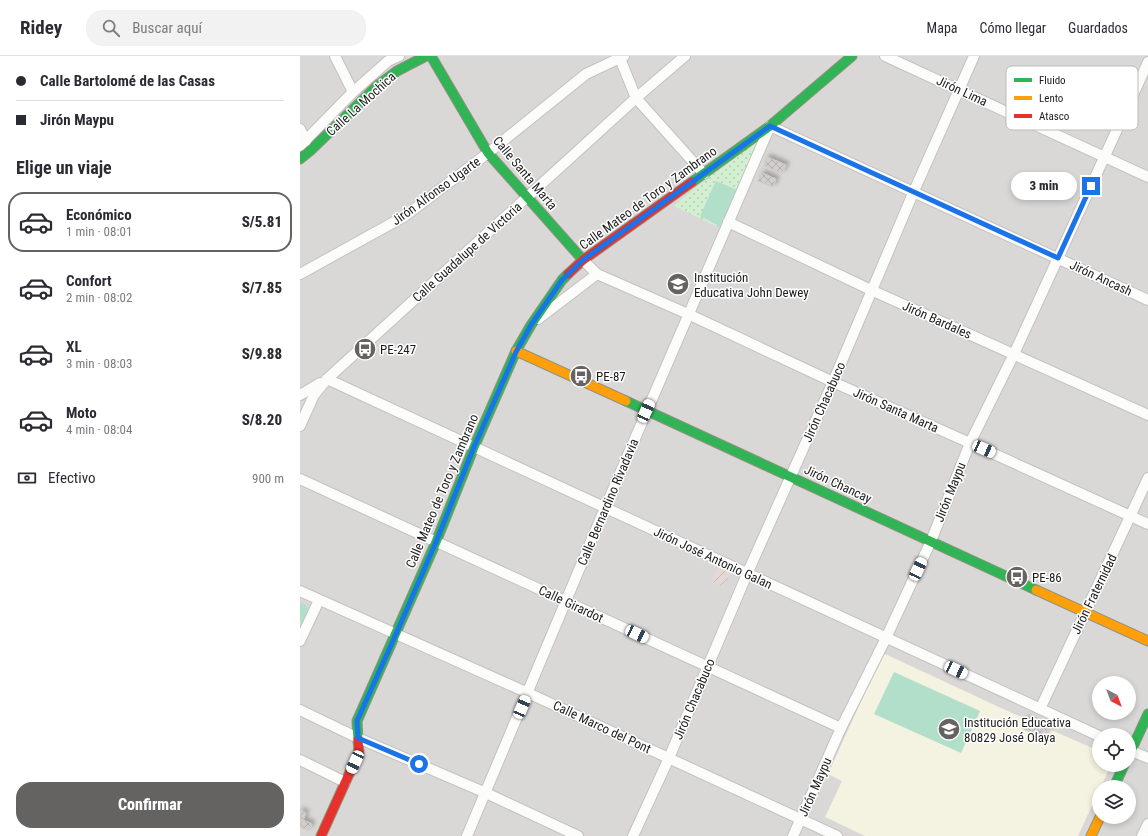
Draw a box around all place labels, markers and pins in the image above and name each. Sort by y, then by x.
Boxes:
place label: Institución Educativa John Dewey [694,270,809,300]
school or university icon: Institución Educativa John Dewey [665,271,691,297]
bus stop icon: PE-247 [352,336,378,362]
place label: PE-247 [380,342,416,357]
bus stop icon: PE-87 [568,363,594,389]
place label: PE-87 [596,369,626,384]
bus stop icon: PE-86 [1004,564,1030,590]
place label: PE-86 [1032,570,1062,585]
place label: Institución Educativa 80829 José Olaya [964,715,1071,745]
school or university icon: Institución Educativa 80829 José Olaya [936,716,962,742]

